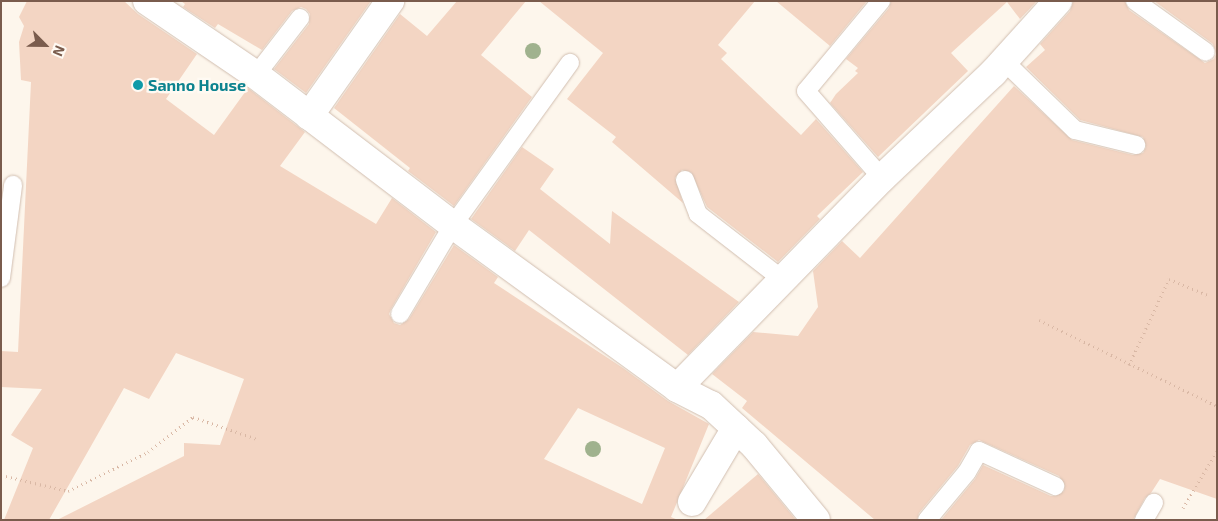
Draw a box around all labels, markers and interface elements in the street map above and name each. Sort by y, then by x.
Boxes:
north arrow [20,20,70,70]
text: N [49,43,69,59]
place label: Sanno House [148,75,246,95]
marker: Sanno House [132,79,144,91]

